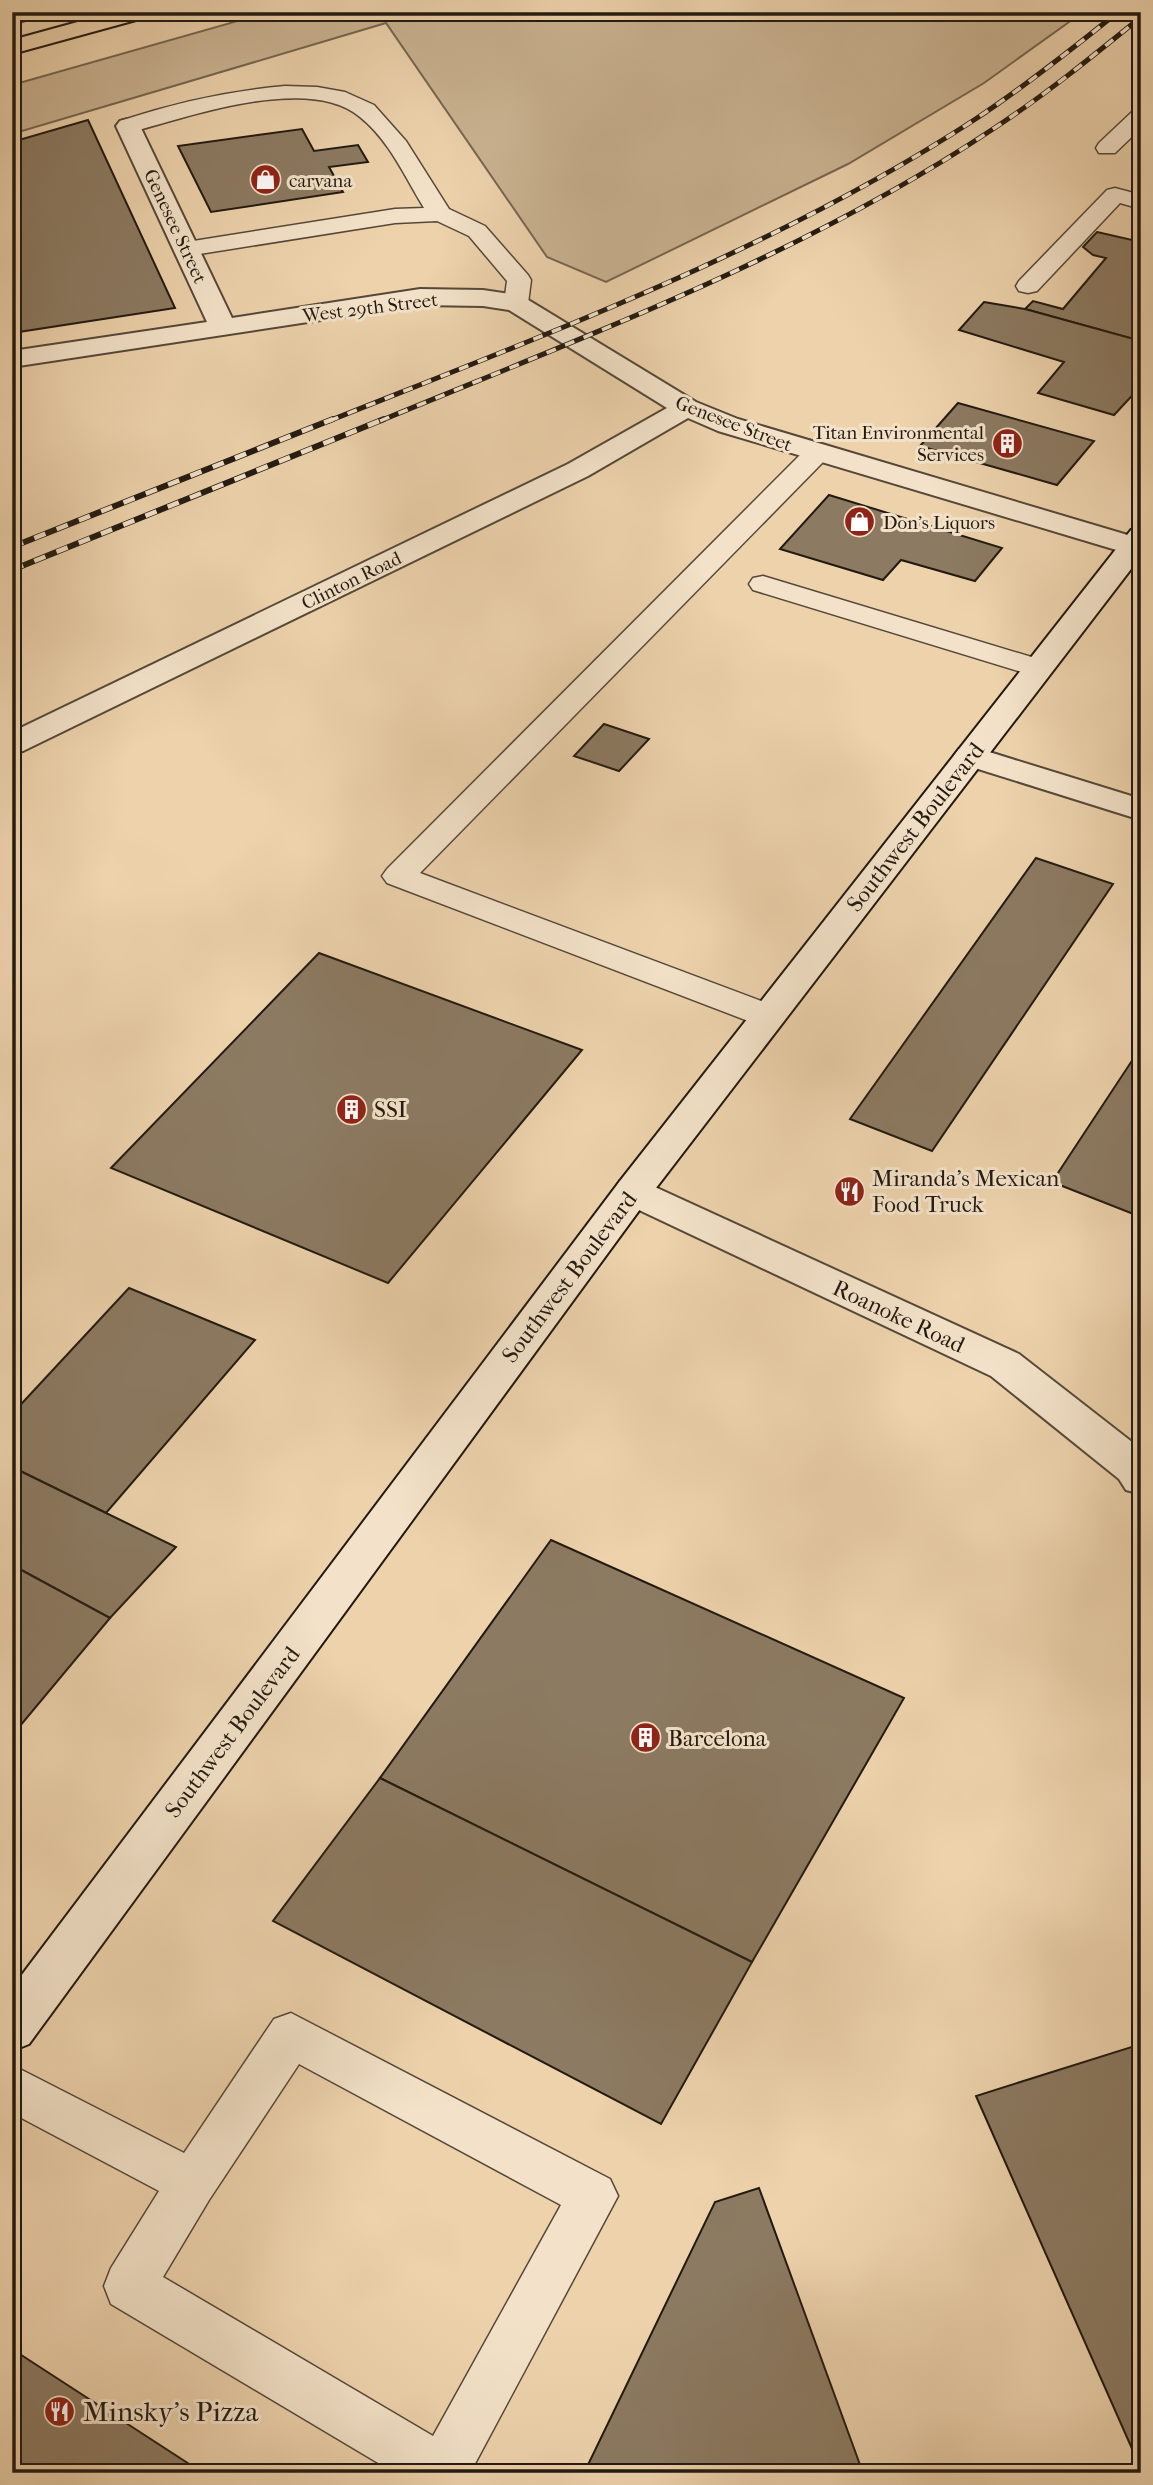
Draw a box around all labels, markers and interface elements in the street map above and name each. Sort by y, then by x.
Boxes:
shop icon: carvana [249,163,283,197]
street label: Genesee Street [139,166,211,287]
place label: carvana [289,170,352,192]
street label: West 29th Street [300,289,439,327]
street label: Genesee Street [672,392,795,456]
place label: Titan Environmental Services [813,422,984,466]
building icon: Titan Environmental Services [990,426,1024,460]
shop icon: Don's Liquors [843,505,877,539]
place label: Don's Liquors [883,512,995,534]
street label: Clinton Road [298,547,405,615]
street label: Southwest Boulevard [841,737,990,917]
building icon: SSI [334,1092,368,1126]
place label: SSI [374,1096,407,1123]
place label: Miranda's Mexican Food Truck [872,1165,1060,1218]
restaurant icon: Miranda's Mexican Food Truck [832,1174,866,1208]
street label: Southwest Boulevard [496,1186,643,1368]
street label: Roanoke Road [829,1274,969,1359]
street label: Southwest Boulevard [159,1641,306,1823]
building icon: Barcelona [628,1721,662,1755]
place label: Barcelona [668,1725,767,1752]
restaurant icon: Minsky's Pizza [43,2394,77,2428]
place label: Minsky's Pizza [83,2395,260,2428]

